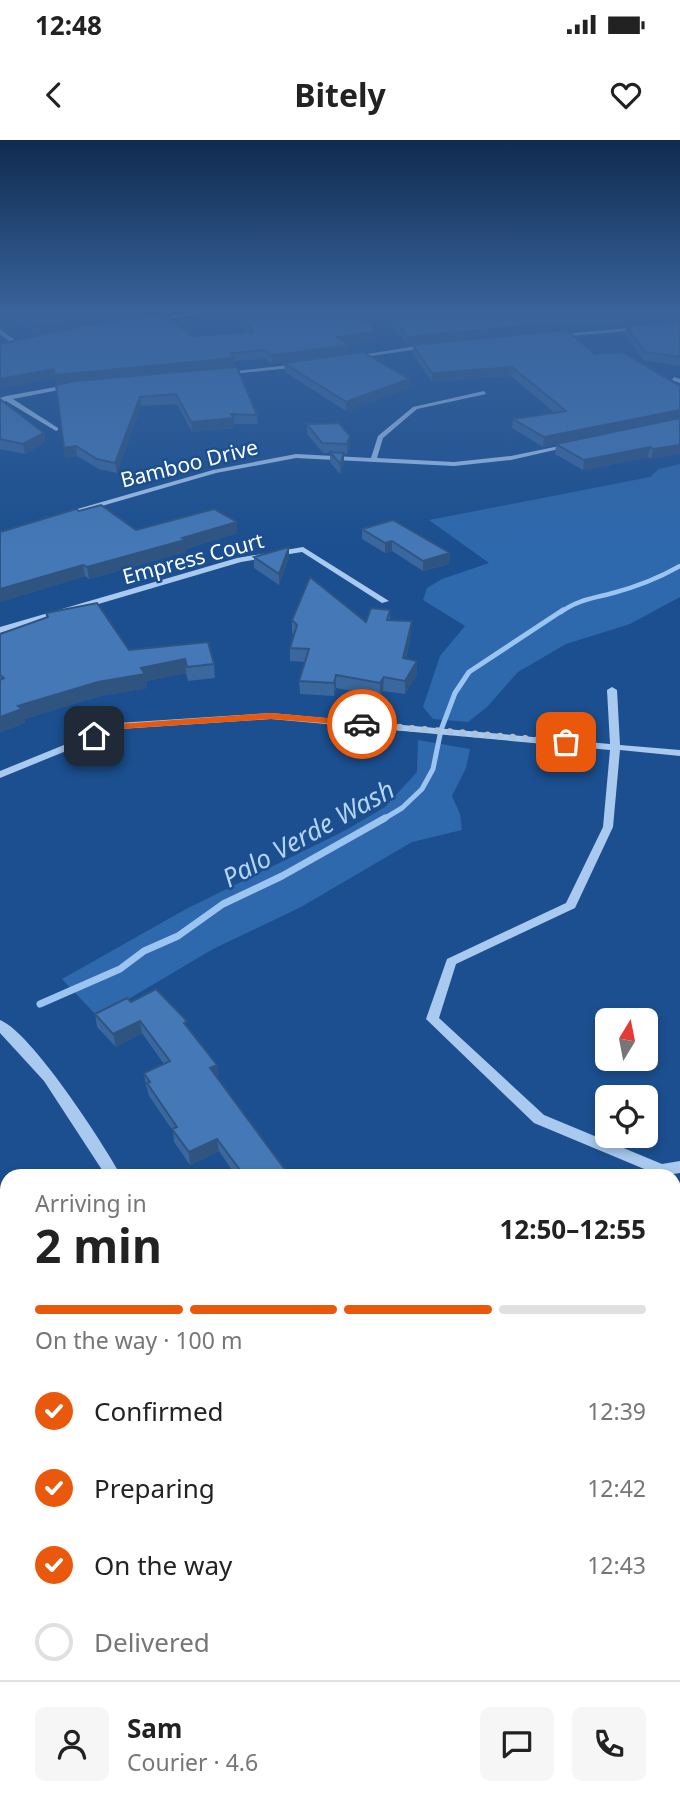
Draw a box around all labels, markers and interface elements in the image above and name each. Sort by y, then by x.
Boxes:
text: 12:48 [35,7,102,43]
text: Bitely [294,73,386,116]
icon: back [35,76,73,114]
icon: heart [607,76,645,114]
street label: Bamboo Drive [117,432,261,494]
street label: Empress Court [119,526,267,590]
courier [327,689,397,759]
icon: car [343,705,381,743]
pin [64,706,124,766]
pin [536,712,596,772]
icon: home [75,717,113,755]
icon: bag [547,723,585,761]
water label: Palo Verde Wash [215,771,401,895]
north arrow [595,1008,658,1071]
map controls [595,1008,658,1148]
button: locate [595,1085,658,1148]
text: Arriving in [35,1187,147,1219]
text: 12:50–12:55 [499,1211,646,1247]
text: 2 min [35,1214,162,1276]
text: On the way · 100 m [35,1324,242,1356]
icon: check [35,1392,73,1430]
text: Confirmed [94,1393,224,1429]
text: 12:39 [587,1395,646,1427]
icon: check [35,1469,73,1507]
text: Preparing [94,1470,215,1506]
text: 12:42 [587,1472,646,1504]
icon: check [35,1546,73,1584]
text: On the way [94,1547,232,1583]
text: 12:43 [587,1549,646,1581]
text: Delivered [94,1624,210,1660]
button: person [35,1707,109,1781]
button: chat [480,1707,554,1781]
button: phone [572,1707,646,1781]
text: Sam [127,1710,182,1746]
text: Courier · 4.6 [127,1746,258,1778]

